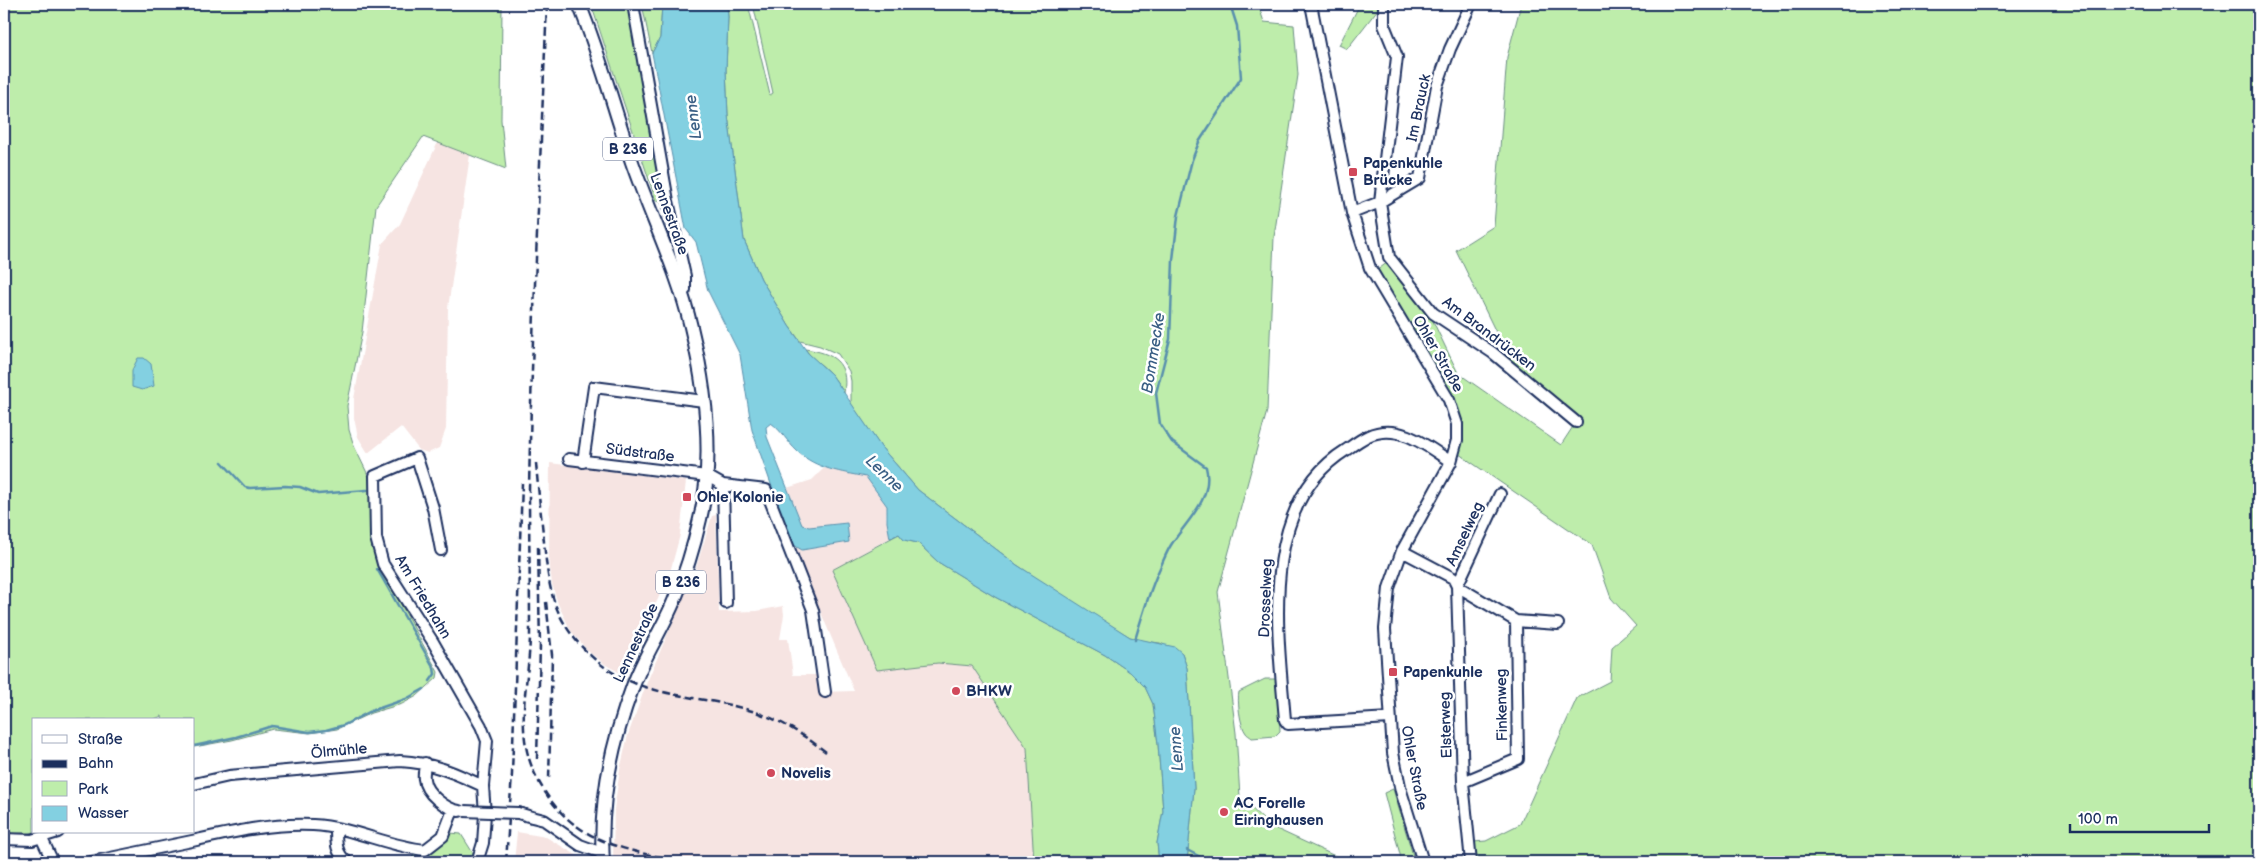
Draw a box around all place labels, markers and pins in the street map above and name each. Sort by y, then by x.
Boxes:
place label: Papenkuhle Brücke [1363,154,1443,190]
marker: Papenkuhle Brücke [1347,166,1359,178]
place label: Ohle Kolonie [697,488,784,507]
marker: Ohle Kolonie [681,491,693,503]
place label: Papenkuhle [1403,663,1483,682]
marker: Papenkuhle [1387,666,1399,678]
place label: BHKW [966,682,1012,701]
marker: BHKW [950,685,962,697]
place label: Novelis [781,764,831,783]
marker: Novelis [765,767,777,779]
place label: AC Forelle Eiringhausen [1233,794,1324,830]
marker: AC Forelle Eiringhausen [1218,806,1230,818]

